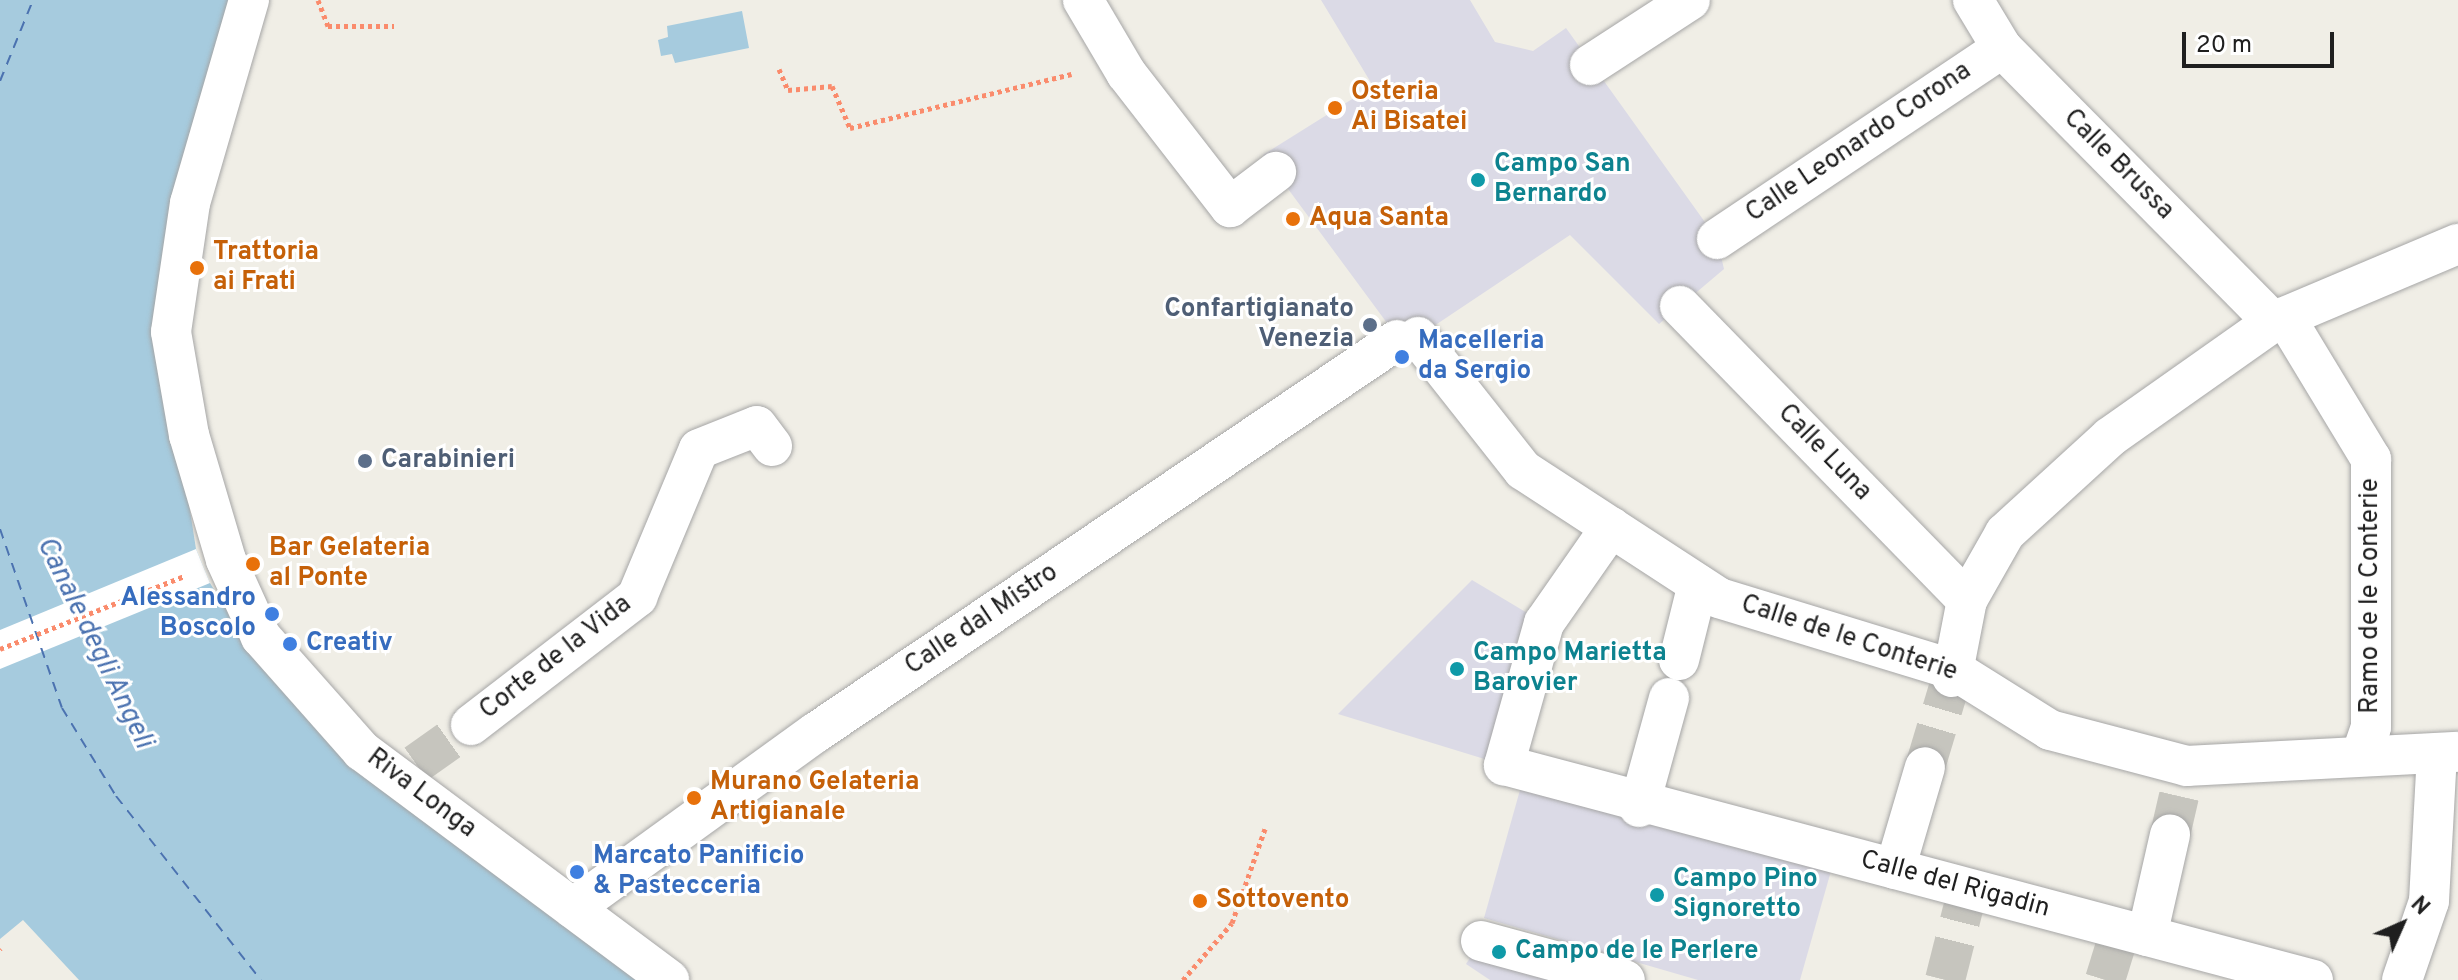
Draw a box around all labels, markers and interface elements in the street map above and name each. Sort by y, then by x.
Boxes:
scale bar [2186,16,2338,66]
text: 20 m [2196,31,2252,61]
street label: Calle Leonardo Corona [1741,56,1977,230]
place label: Osteria Ai Bisatei [1351,77,1467,138]
marker: Osteria Ai Bisatei [1326,99,1344,117]
street label: Calle Brussa [2056,103,2180,227]
place label: Campo San Bernardo [1494,149,1631,210]
marker: Campo San Bernardo [1469,171,1487,189]
place label: Aqua Santa [1309,203,1449,235]
marker: Aqua Santa [1284,210,1302,228]
place label: Trattoria ai Frati [213,237,319,298]
marker: Trattoria ai Frati [188,259,206,277]
place label: Confartigianato Venezia [1164,294,1354,356]
marker: Confartigianato Venezia [1361,316,1379,334]
place label: Macelleria da Sergio [1418,326,1544,388]
marker: Macelleria da Sergio [1393,348,1411,366]
street label: Calle Luna [1770,398,1878,508]
place label: Carabinieri [381,445,515,477]
marker: Carabinieri [356,452,374,470]
street label: Ramo de le Conterie [2355,478,2387,714]
water label: Canale degli Angeli [28,531,160,755]
place label: Bar Gelateria al Ponte [269,533,430,594]
marker: Bar Gelateria al Ponte [244,555,262,573]
street label: Calle dal Mistro [900,557,1064,683]
place label: Alessandro Boscolo [120,583,256,644]
street label: Corte de la Vida [474,589,638,727]
street label: Calle de le Conterie [1737,589,1961,689]
marker: Alessandro Boscolo [263,605,281,623]
place label: Creativ [306,628,393,660]
marker: Creativ [281,635,299,653]
place label: Campo Marietta Barovier [1473,638,1667,700]
marker: Campo Marietta Barovier [1448,660,1466,678]
street label: Riva Longa [360,743,482,845]
place label: Murano Gelateria Artigianale [710,767,919,828]
marker: Murano Gelateria Artigianale [685,789,703,807]
place label: Marcato Panificio & Pastecceria [593,841,805,902]
street label: Calle del Rigadin [1857,845,2053,925]
marker: Marcato Panificio & Pastecceria [568,863,586,881]
place label: Campo Pino Signoretto [1673,864,1818,926]
north arrow [2362,884,2442,964]
place label: Sottovento [1216,885,1349,917]
marker: Campo Pino Signoretto [1648,886,1666,904]
marker: Sottovento [1191,892,1209,910]
text: N [2404,892,2434,922]
place label: Campo de le Perlere [1515,936,1758,968]
marker: Campo de le Perlere [1490,943,1508,961]

